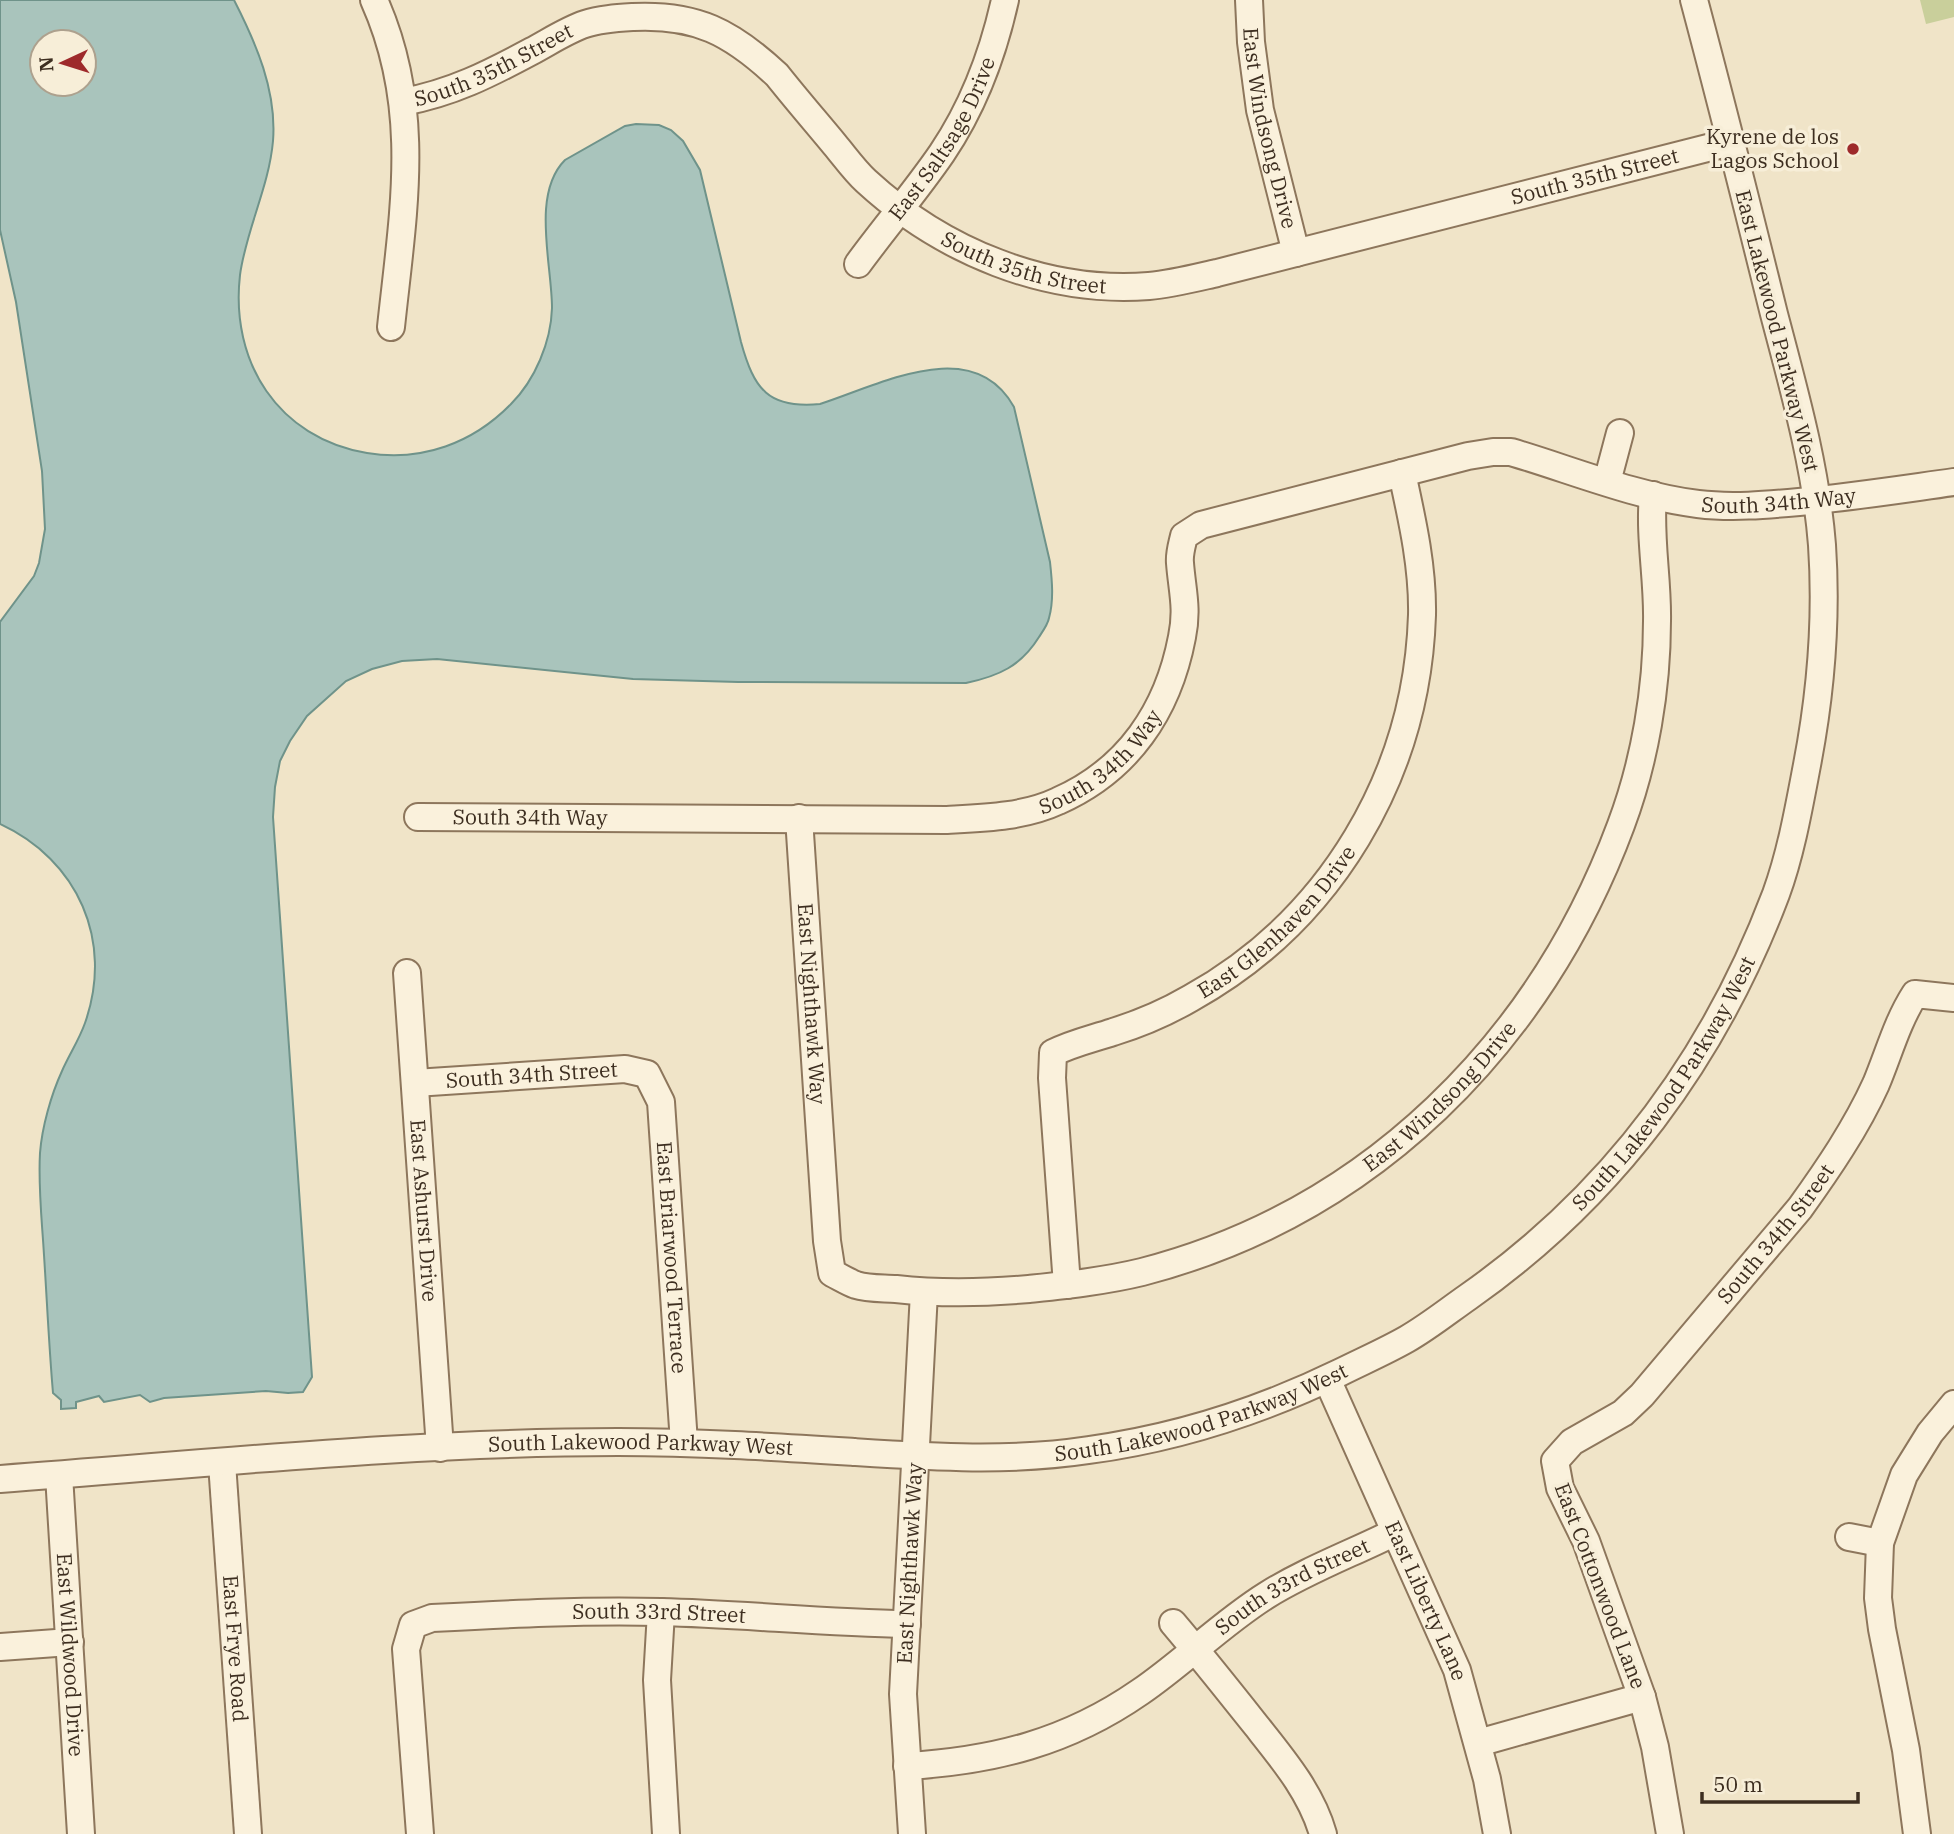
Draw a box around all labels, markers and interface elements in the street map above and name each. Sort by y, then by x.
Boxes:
street label: South 35th Street [411,16,577,112]
street label: East Windsong Drive [1237,27,1304,231]
north arrow [28,28,98,98]
street label: East Saltsage Drive [882,53,1001,226]
text: N [34,56,59,73]
place label: Kyrene de los Lagos School [1706,122,1839,174]
street label: South 35th Street [1508,141,1682,211]
marker: Kyrene de los Lagos School [1845,141,1861,157]
street label: East Lakewood Parkway West [1729,187,1827,475]
street label: South 35th Street [937,224,1107,299]
street label: South 34th Way [1700,481,1858,519]
street label: South 34th Way [1035,703,1168,820]
street label: South 34th Way [453,802,608,831]
street label: East Glenhaven Drive [1192,840,1361,1004]
street label: East Nighthawk Way [792,902,833,1106]
street label: South Lakewood Parkway West [1565,951,1761,1216]
street label: East Windsong Drive [1357,1015,1522,1178]
street label: South 34th Street [445,1055,619,1094]
street label: East Ashurst Drive [404,1118,445,1303]
street label: East Briarwood Terrace [651,1140,694,1374]
street label: South 34th Street [1710,1158,1840,1309]
street label: South Lakewood Parkway West [1053,1356,1352,1467]
street label: South Lakewood Parkway West [488,1427,794,1461]
street label: East Nighthawk Way [890,1461,928,1665]
street label: East Cottonwood Lane [1549,1478,1653,1693]
street label: East Liberty Lane [1379,1516,1474,1683]
street label: South 33rd Street [1209,1531,1374,1641]
street label: East Wildwood Drive [51,1552,91,1757]
street label: East Frye Road [217,1574,255,1723]
street label: South 33rd Street [572,1596,747,1629]
scale bar [1702,1760,1858,1804]
text: 50 m [1713,1770,1763,1798]

